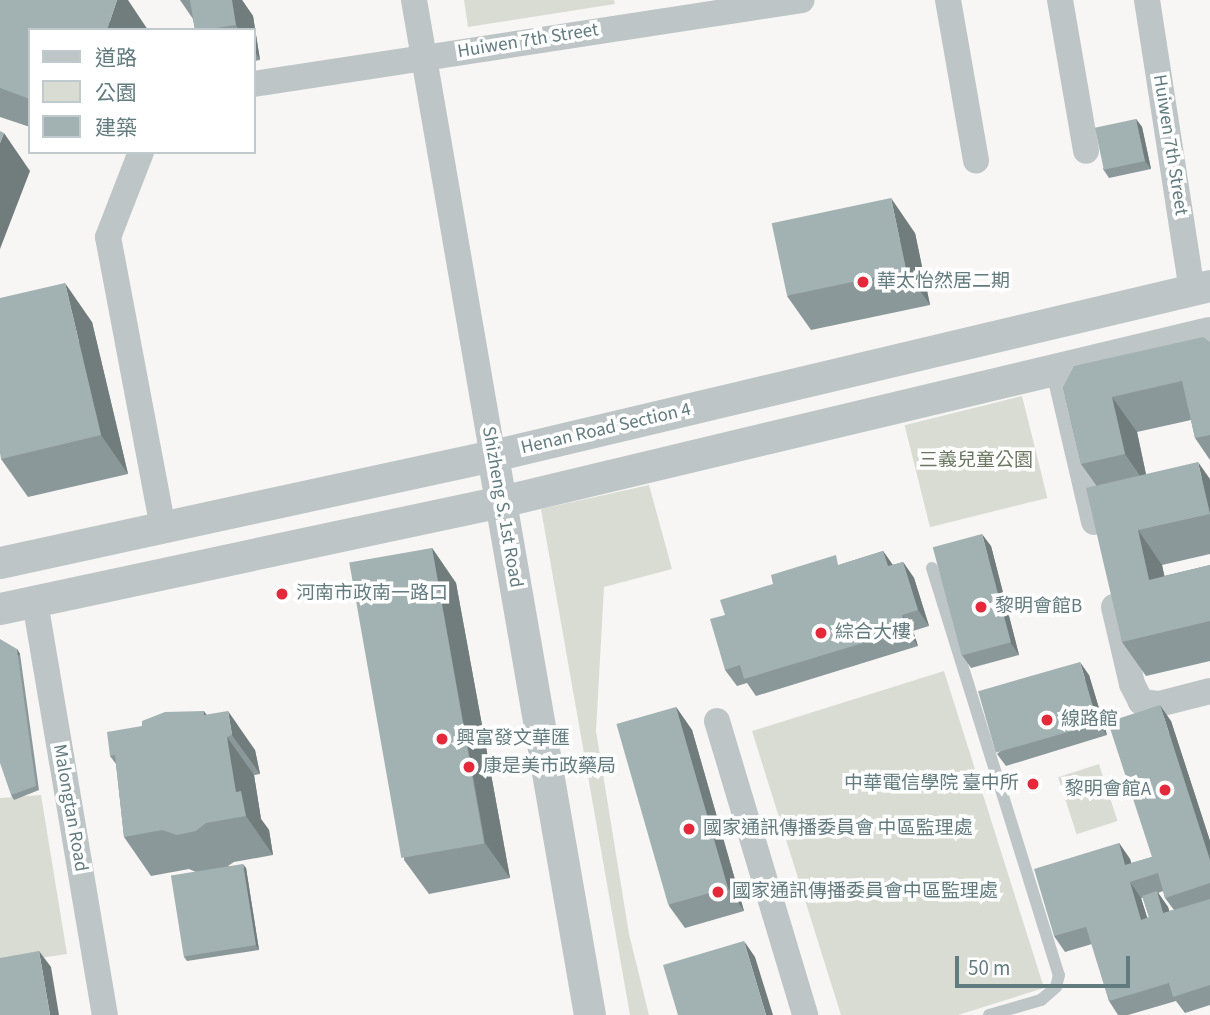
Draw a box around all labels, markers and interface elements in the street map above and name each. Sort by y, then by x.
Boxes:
street label: Huiwen 7th Street [456,19,600,63]
legend [28,28,256,154]
text: 道路 [95,43,137,73]
street label: Huiwen 7th Street [1148,73,1192,217]
text: 公園 [95,78,137,108]
text: 建築 [95,113,137,143]
place label: 華太怡然居二期 [877,271,1010,293]
marker: 華太怡然居二期 [855,274,871,290]
street label: Henan Road Section 4 [519,398,693,460]
street label: Shizheng S. 1st Road [477,425,527,589]
park label: 三義兒童公園 [919,450,1033,472]
place label: 河南市政南一路口 [296,583,448,605]
marker: 河南市政南一路口 [274,586,290,602]
place label: 黎明會館B [995,596,1082,618]
marker: 黎明會館B [973,599,989,615]
place label: 綜合大樓 [835,622,911,644]
marker: 綜合大樓 [813,625,829,641]
place label: 線路館 [1061,709,1118,731]
marker: 線路館 [1039,712,1055,728]
place label: 興富發文華匯 [456,728,570,750]
marker: 興富發文華匯 [434,731,450,747]
street label: Malongtan Road [48,742,92,874]
place label: 康是美市政藥局 [483,756,616,778]
marker: 康是美市政藥局 [461,759,477,775]
place label: 中華電信學院 臺中所 [844,773,1019,795]
marker: 中華電信學院 臺中所 [1025,776,1041,792]
place label: 黎明會館A [1065,779,1151,801]
marker: 黎明會館A [1157,782,1173,798]
place label: 國家通訊傳播委員會 中區監理處 [703,818,973,840]
marker: 國家通訊傳播委員會 中區監理處 [681,821,697,837]
place label: 國家通訊傳播委員會中區監理處 [732,881,998,903]
marker: 國家通訊傳播委員會中區監理處 [710,884,726,900]
scale bar [958,942,1133,986]
text: 50 m [968,953,1010,983]

